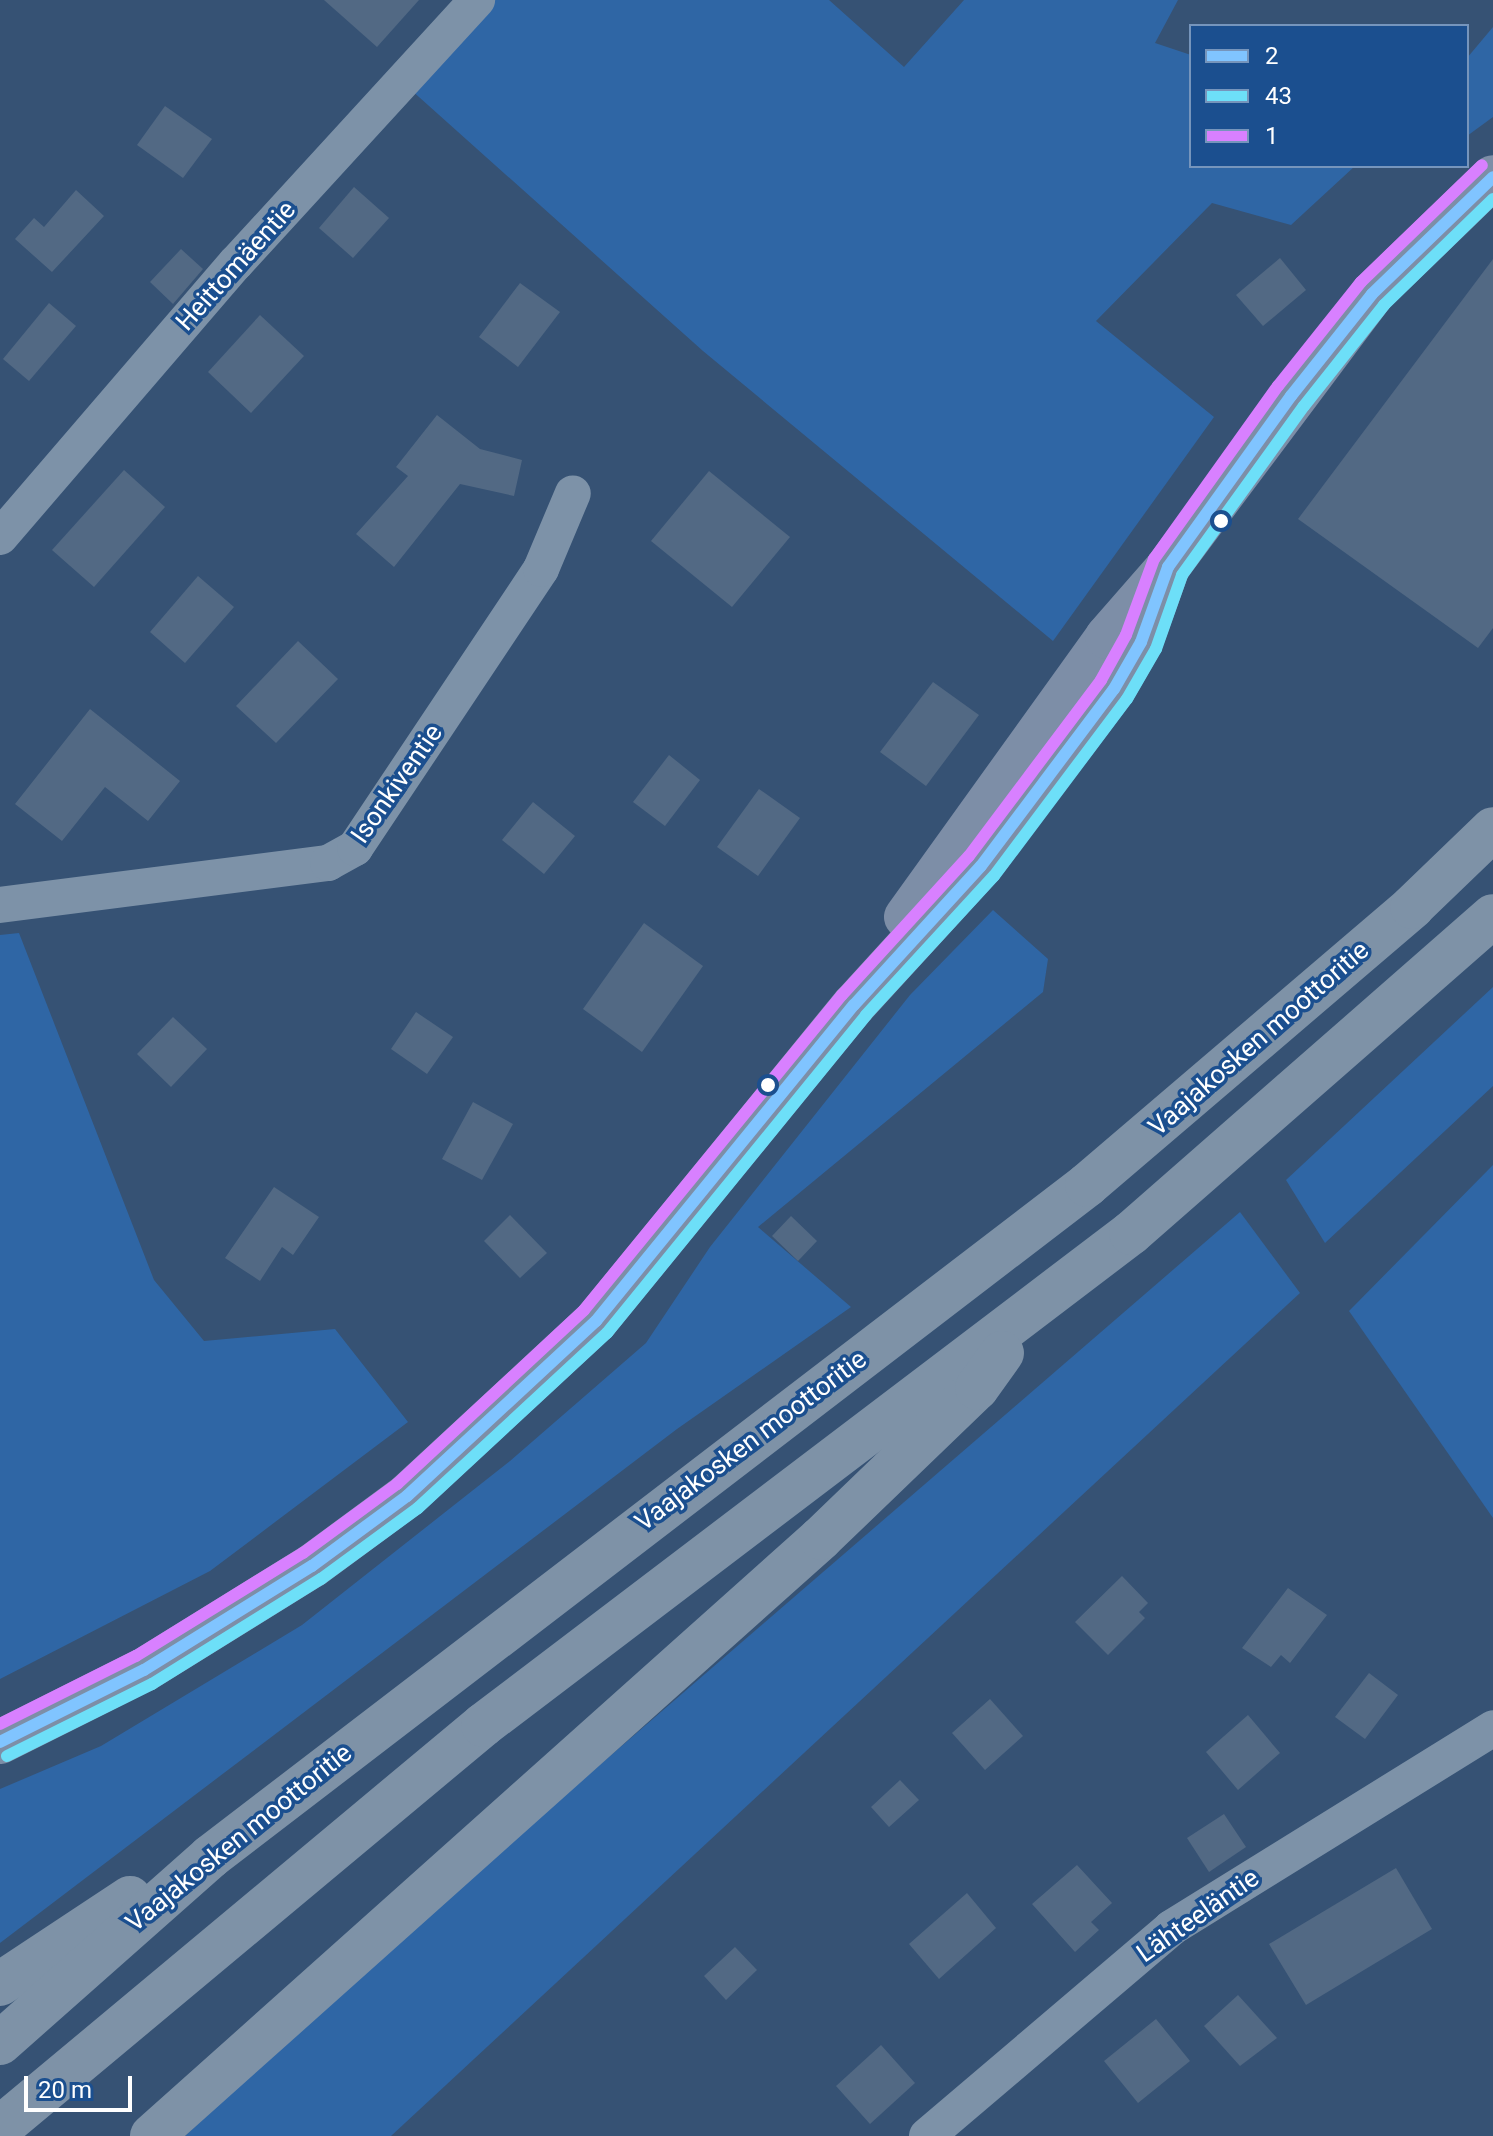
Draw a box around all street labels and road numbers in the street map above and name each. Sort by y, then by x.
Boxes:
street label: Heittomäentie [170,195,302,337]
street label: Isonkiventie [345,718,449,850]
street label: Vaajakosken moottoritie [1143,935,1375,1143]
street label: Vaajakosken moottoritie [629,1344,873,1538]
street label: Vaajakosken moottoritie [120,1737,358,1939]
street label: Lähteeläntie [1131,1863,1265,1969]

